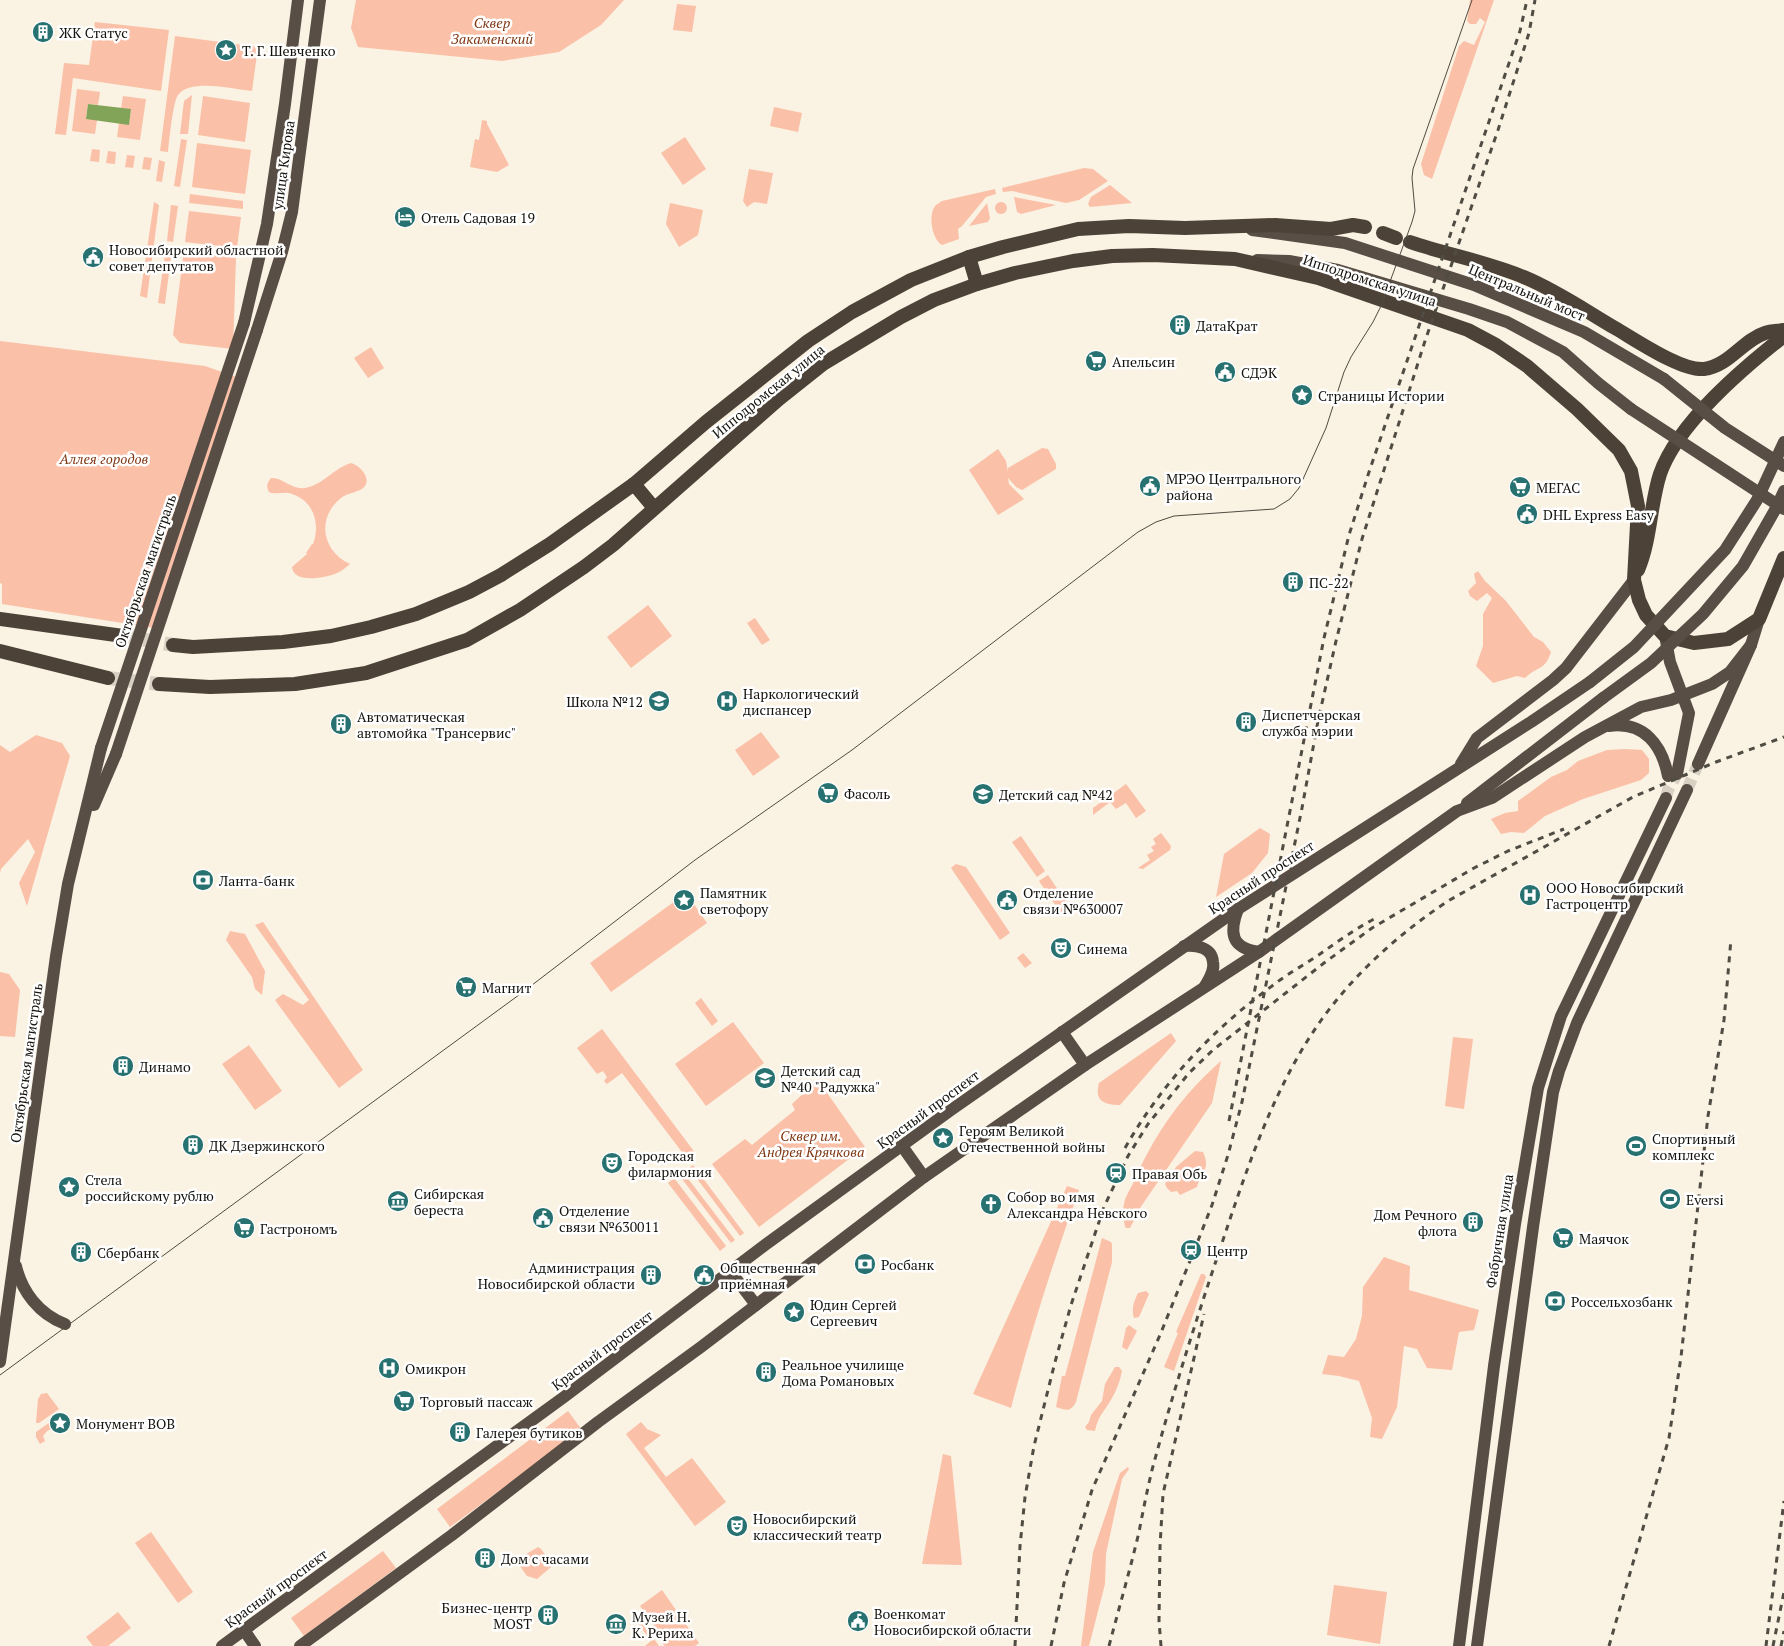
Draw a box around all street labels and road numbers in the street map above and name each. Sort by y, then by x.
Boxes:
street label: улица Кирова [267,119,299,212]
street label: Ипподромская улица [1301,249,1439,311]
street label: Центральный мост [1466,259,1588,325]
street label: Ипподромская улица [708,340,828,442]
street label: Октябрьская магистраль [110,492,180,650]
street label: Красный проспект [1205,836,1317,918]
street label: Октябрьская магистраль [5,982,47,1144]
street label: Красный проспект [873,1065,983,1153]
street label: Фабричная улица [1481,1173,1517,1289]
street label: Красный проспект [547,1306,657,1394]
street label: Красный проспект [221,1544,331,1632]

